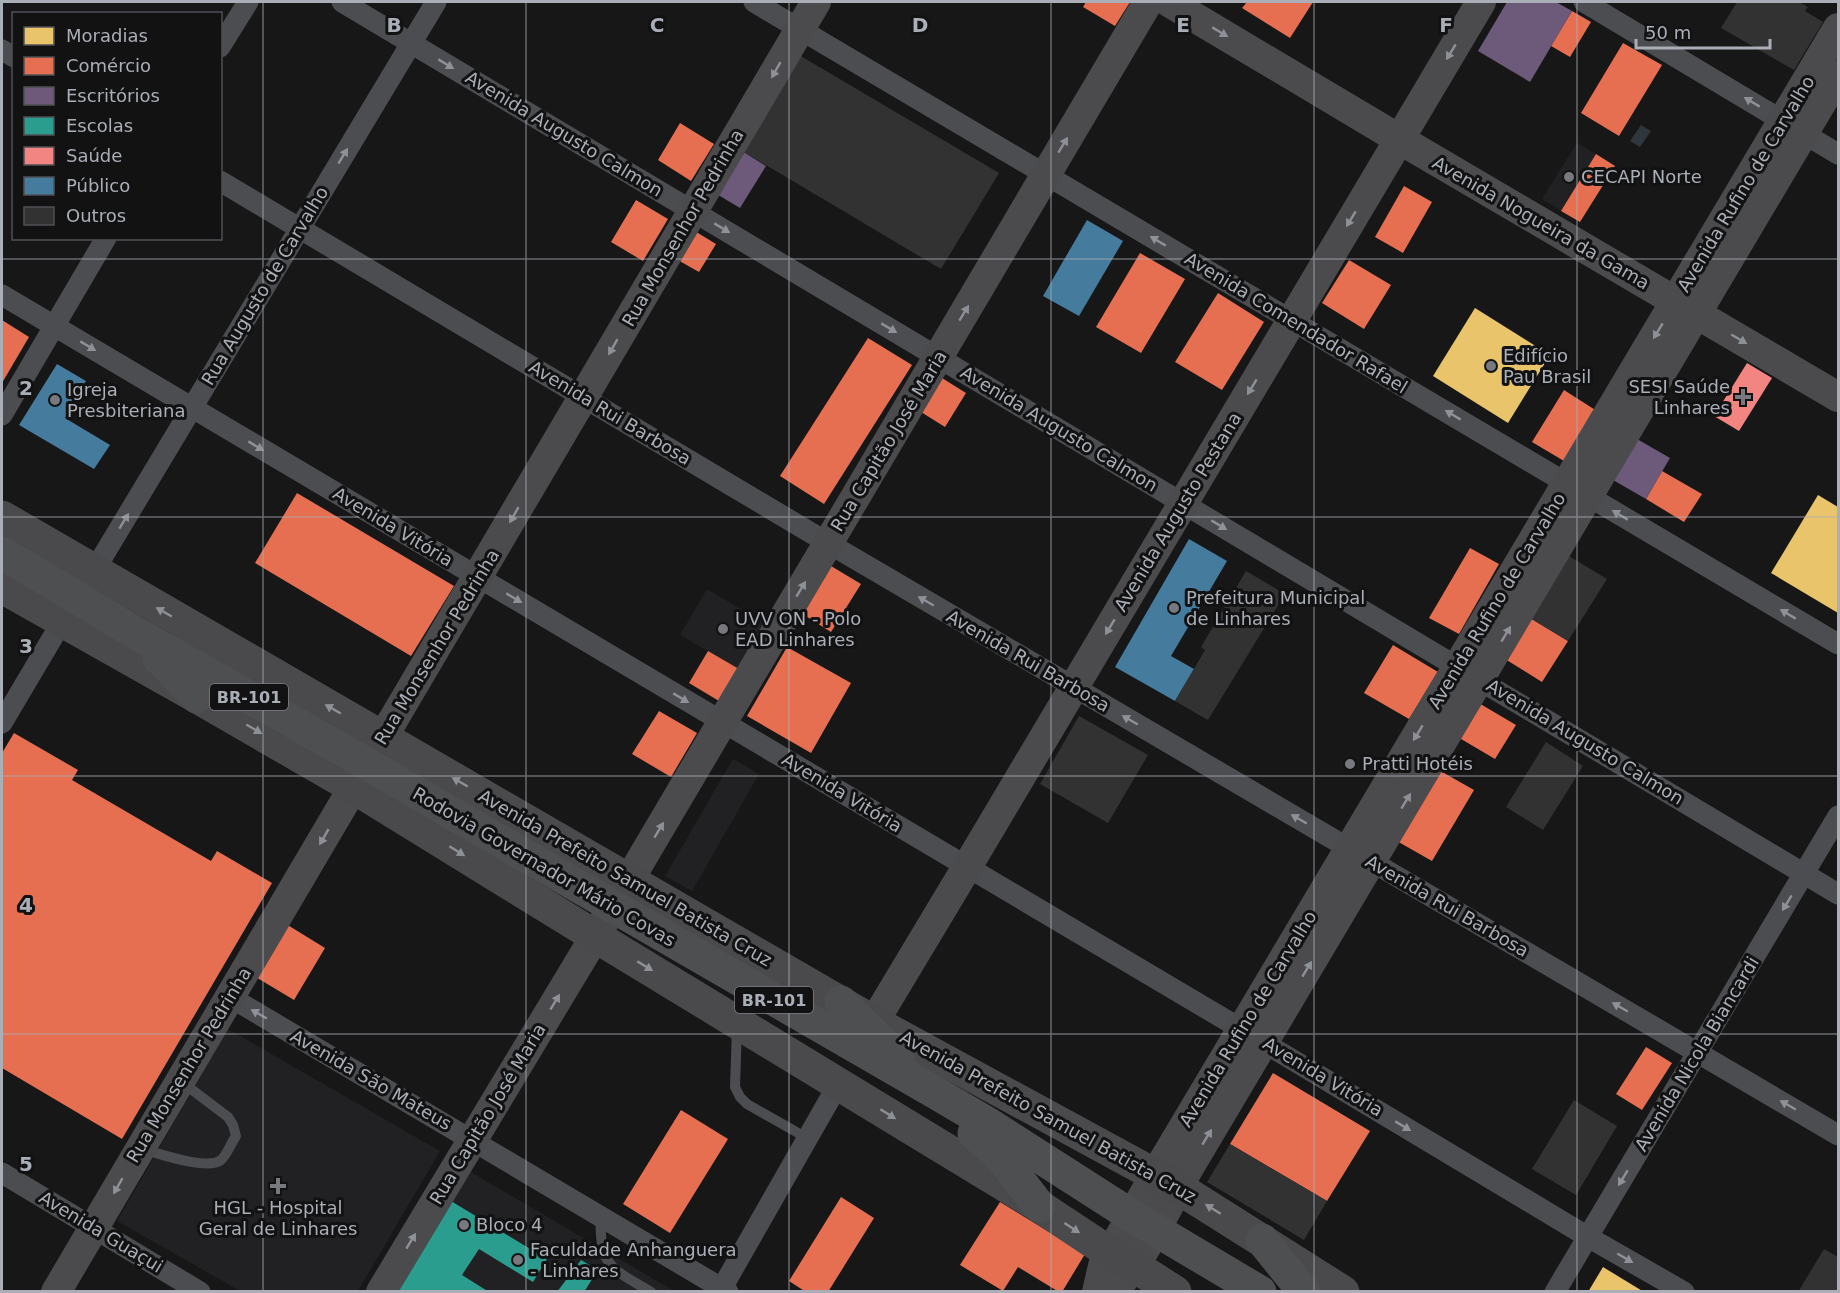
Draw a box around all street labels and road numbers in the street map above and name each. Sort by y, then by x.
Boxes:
street label: Avenida Augusto Calmon [462,66,666,201]
street label: Avenida Rufino de Carvalho [1673,72,1819,296]
street label: Rua Monsenhor Pedrinha [617,125,748,330]
street label: Avenida Nogueira da Gama [1429,152,1653,293]
street label: Rua Augusto de Carvalho [197,183,332,389]
street label: Avenida Comendador Rafael [1181,248,1411,397]
street label: Rua Capitão José Maria [826,347,951,535]
street label: Avenida Rui Barbosa [526,356,695,469]
street label: Avenida Augusto Calmon [957,361,1161,496]
street label: Avenida Augusto Pestana [1110,408,1245,615]
street label: Avenida Vitória [330,483,457,571]
street label: Avenida Rufino de Carvalho [1424,489,1570,713]
street label: Rua Monsenhor Pedrinha [370,545,503,748]
street label: Avenida Rui Barbosa [943,605,1114,716]
street label: Avenida Augusto Calmon [1483,674,1687,809]
road number: BR-101 [210,684,288,710]
street label: Avenida Vitória [779,749,906,837]
street label: Rodovia Governador Mário Covas [409,783,679,951]
street label: Avenida Prefeito Samuel Batista Cruz [475,785,776,970]
street label: Avenida Rui Barbosa [1362,850,1533,961]
street label: Avenida Rufino de Carvalho [1175,907,1321,1131]
street label: Avenida Nicola Biancardi [1630,953,1763,1155]
street label: Rua Monsenhor Pedrinha [122,963,255,1166]
road number: BR-101 [735,987,813,1013]
street label: Rua Capitão José Maria [425,1020,550,1208]
street label: Avenida São Mateus [287,1025,455,1134]
street label: Avenida Prefeito Samuel Batista Cruz [897,1026,1200,1207]
street label: Avenida Vitória [1260,1033,1387,1121]
street label: Avenida Guaçui [36,1186,167,1277]

